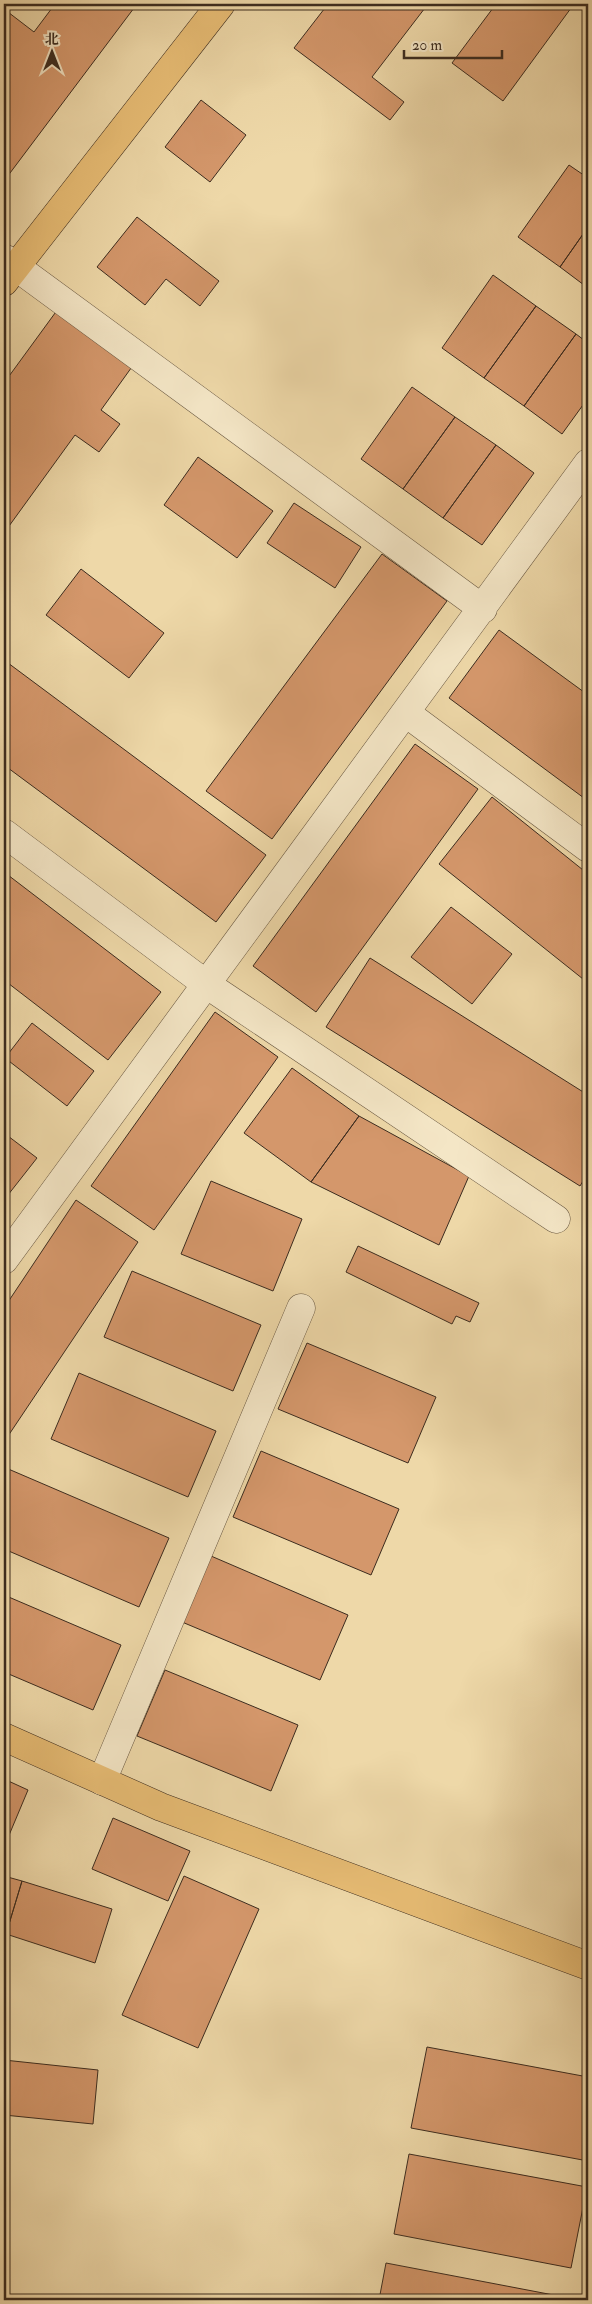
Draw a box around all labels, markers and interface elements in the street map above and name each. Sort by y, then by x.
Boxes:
north arrow [28,28,78,78]
scale bar [404,28,502,60]
text: 北 [45,31,59,48]
text: 20 m [412,36,442,55]

